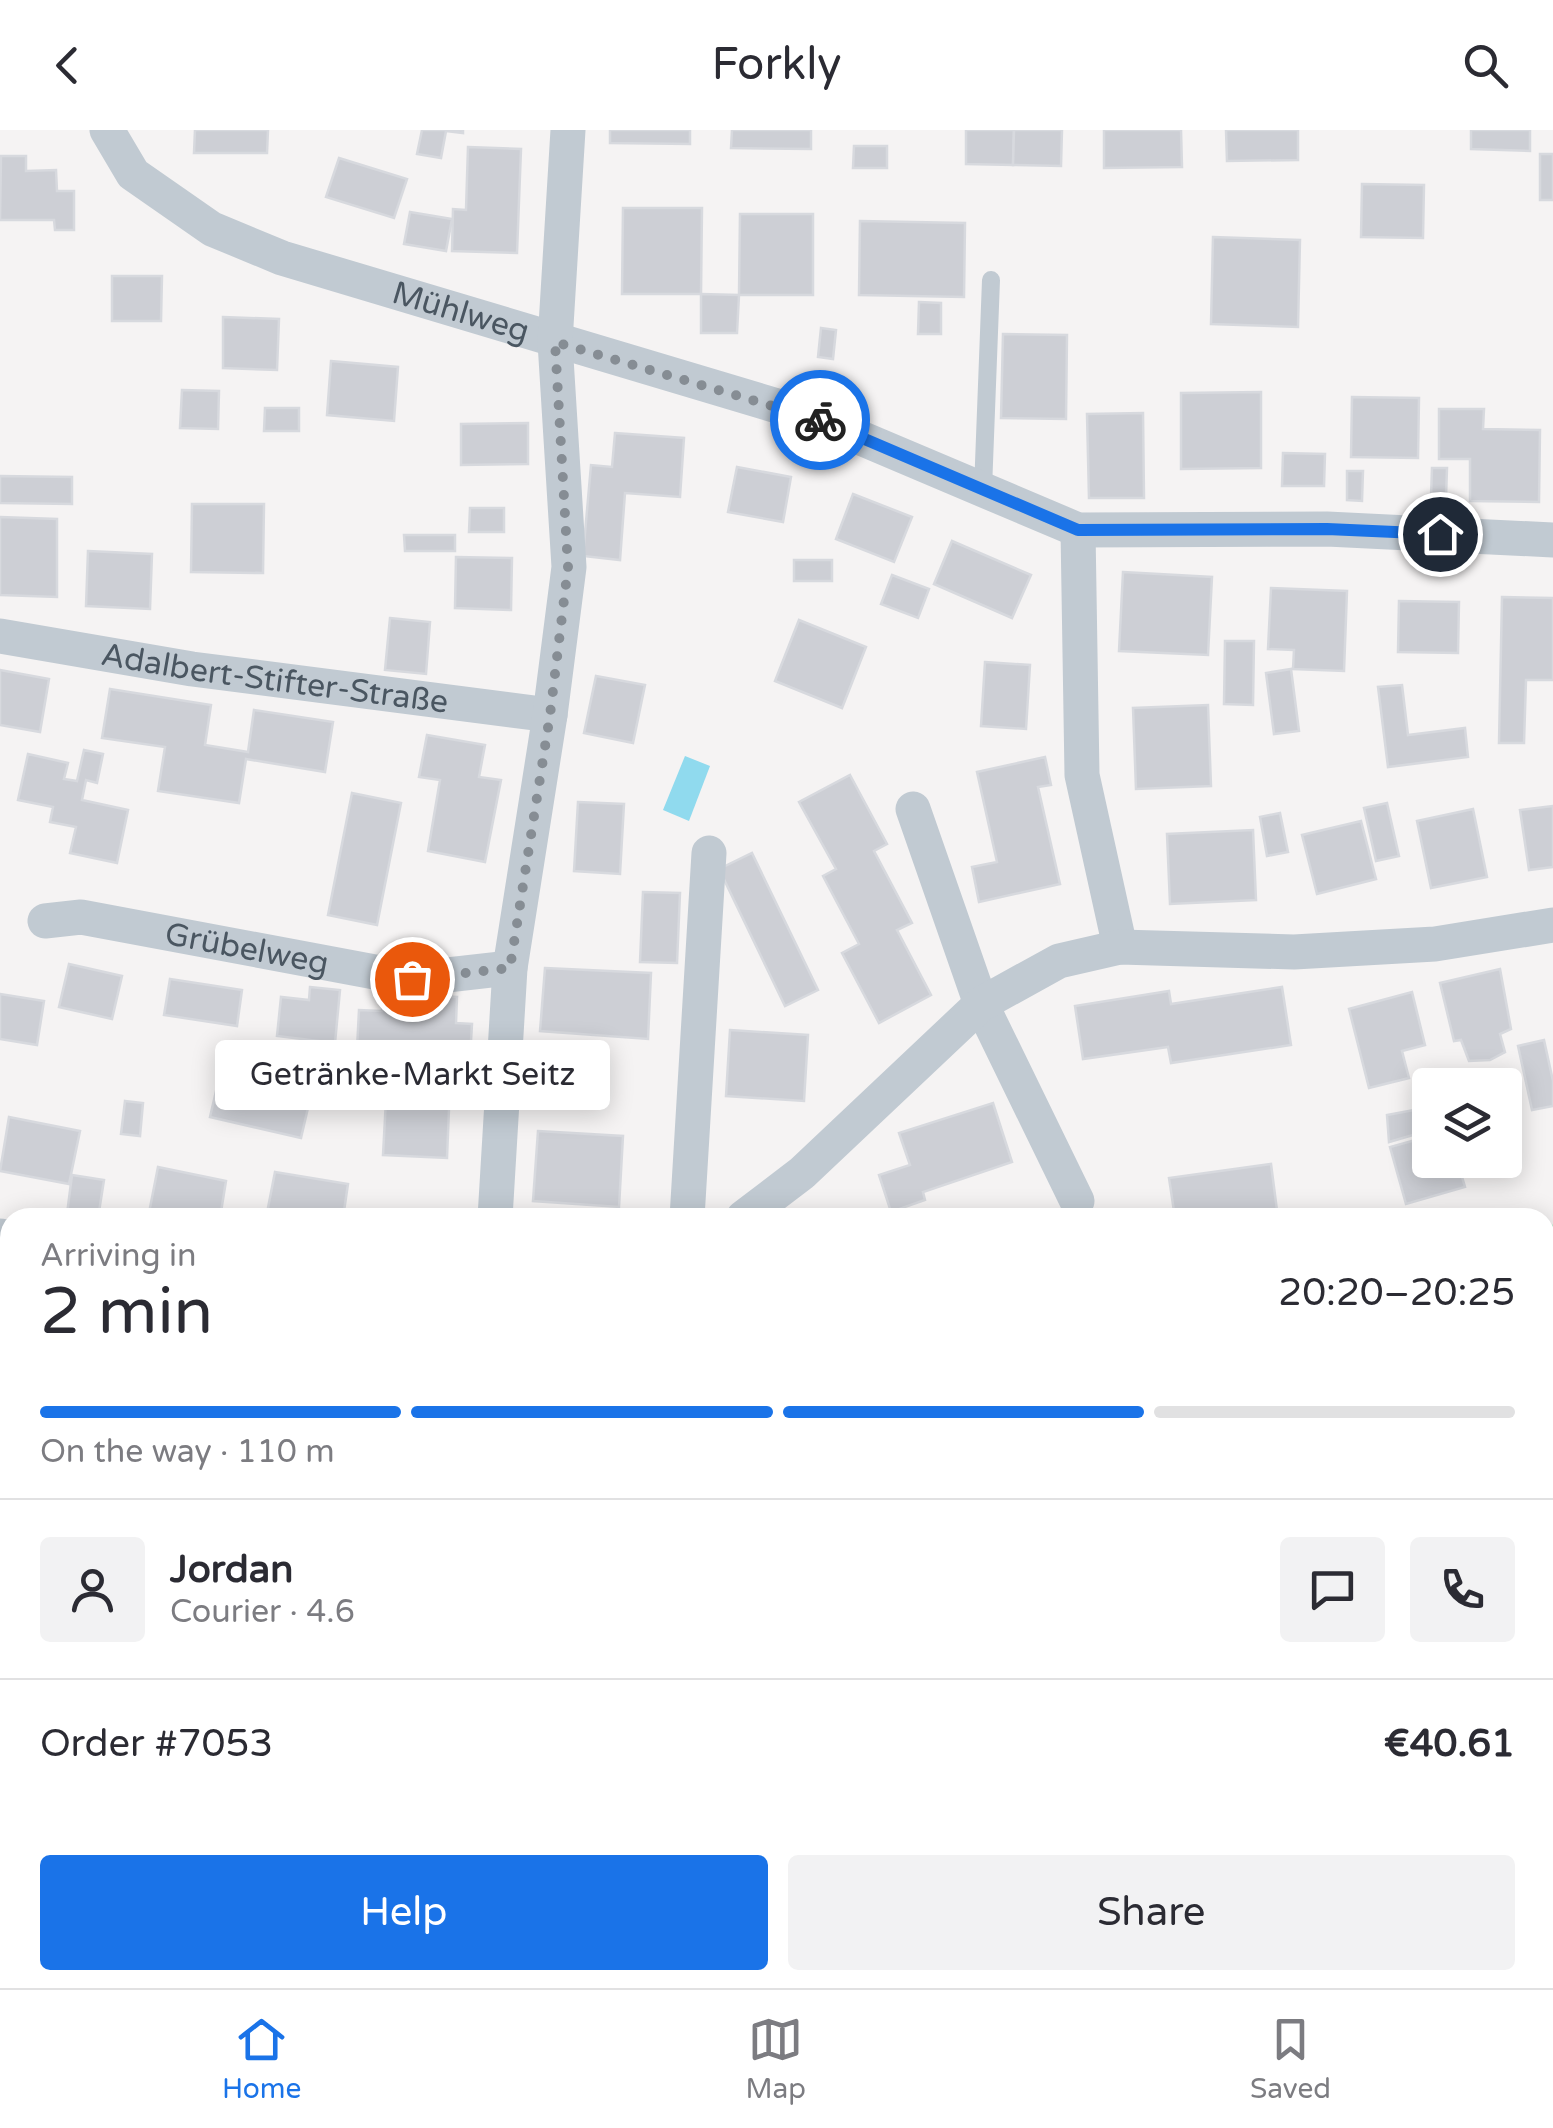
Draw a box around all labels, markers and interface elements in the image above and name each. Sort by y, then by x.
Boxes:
icon: back [40,38,95,93]
text: Forkly [711,38,842,92]
icon: search [1458,38,1513,93]
street label: Mühlweg [388,274,534,351]
courier [770,370,870,470]
icon: bike [793,393,848,448]
pin [1398,492,1483,577]
icon: home [1413,507,1468,562]
street label: Adalbert-Stifter-Straße [98,636,450,722]
street label: Grübelweg [162,915,332,983]
pin [370,937,455,1022]
icon: bag [385,952,440,1007]
callout: Getränke-Markt Seitz [215,1039,610,1109]
text: Getränke-Markt Seitz [250,1056,575,1094]
map controls [1412,1068,1522,1178]
button: layers [1412,1068,1522,1178]
text: Arriving in [40,1237,197,1275]
text: 20:20–20:25 [1278,1270,1515,1316]
text: 2 min [40,1273,213,1352]
text: On the way · 110 m [40,1433,335,1471]
button: person [40,1537,145,1642]
button: chat [1280,1537,1385,1642]
button: phone [1410,1537,1515,1642]
text: Jordan [170,1547,293,1593]
text: Courier · 4.6 [170,1593,355,1631]
text: Order #7053 [40,1721,273,1767]
text: €40.61 [1384,1721,1515,1767]
button: Help [40,1855,768,1970]
button: Share [788,1855,1515,1970]
tab: Home [222,2012,301,2106]
tab: Map [745,2012,806,2106]
tab: Saved [1250,2012,1331,2106]

